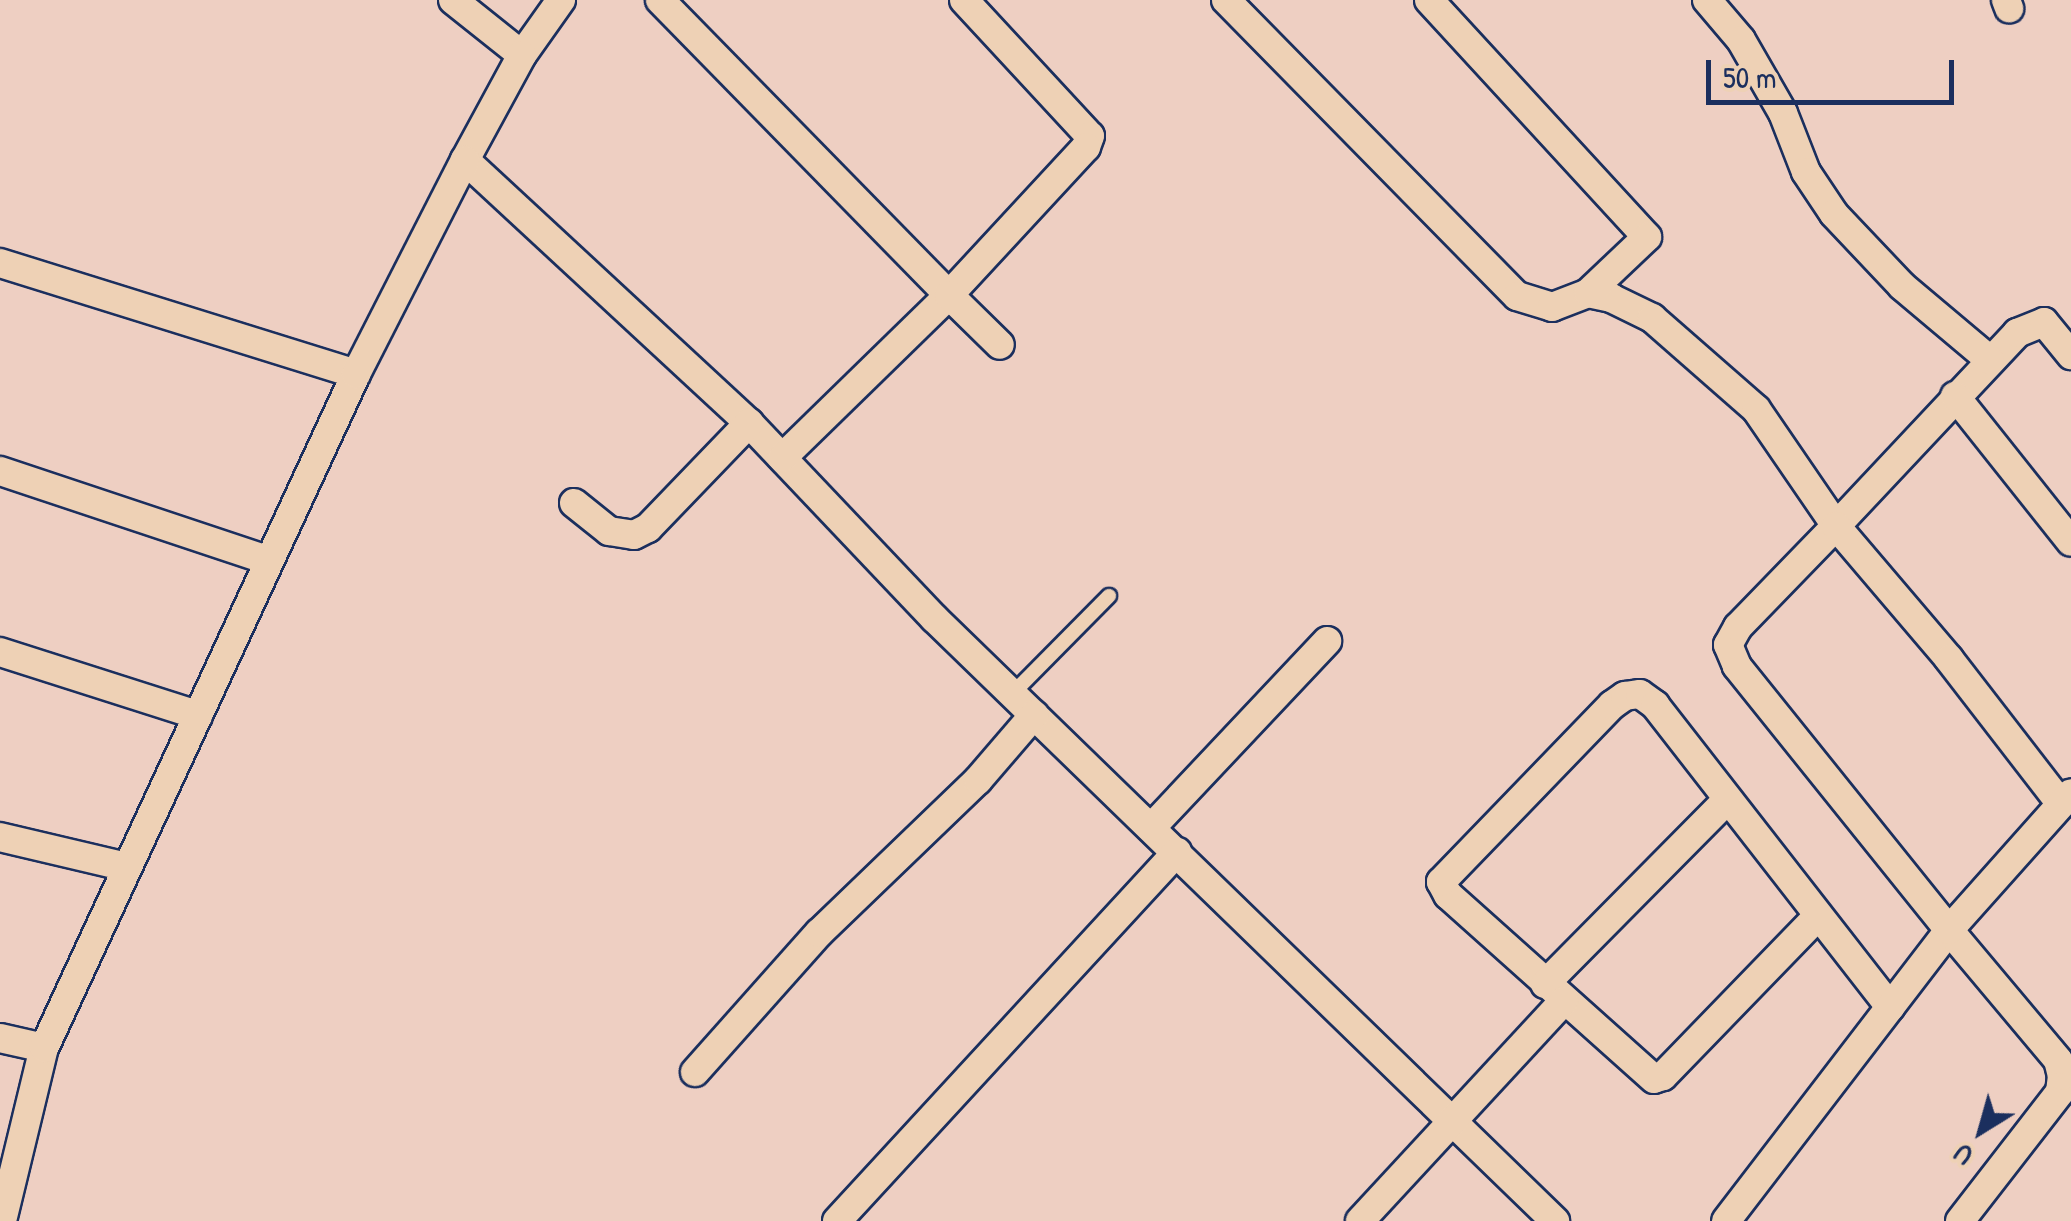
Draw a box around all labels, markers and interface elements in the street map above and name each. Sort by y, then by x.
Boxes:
scale bar [1711,40,1958,102]
text: 50 m [1723,57,1776,97]
north arrow [1931,1081,2031,1181]
text: U [1945,1135,1981,1175]

